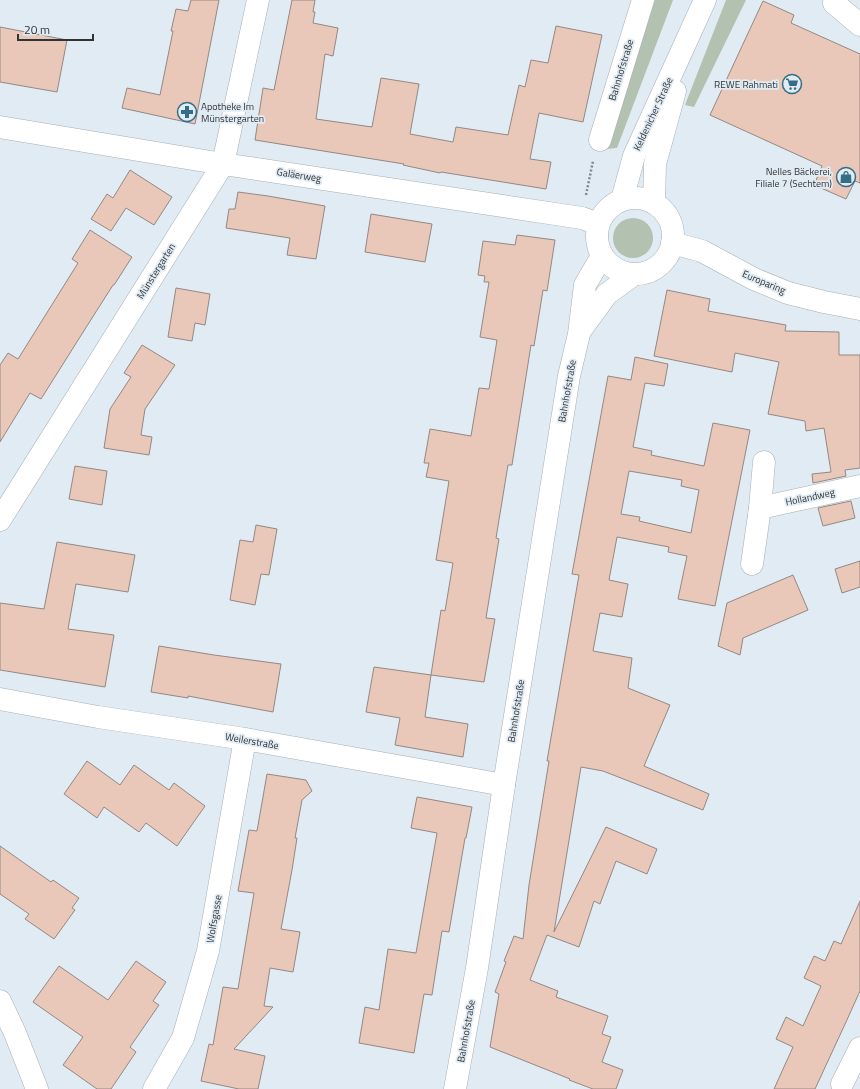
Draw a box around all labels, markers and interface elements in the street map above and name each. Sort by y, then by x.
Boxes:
scale bar [18,16,93,42]
text: 20 m [24,20,50,39]
street label: Bahnhofstraße [605,38,637,102]
supermarket icon: REWE Rahmati [781,73,803,95]
street label: Keldenicher Straße [629,75,677,153]
place label: REWE Rahmati [714,77,778,92]
place label: Apotheke Im Münstergarten [201,99,264,126]
pharmacy icon: Apotheke Im Münstergarten [176,101,198,123]
street label: Galäerweg [276,164,322,186]
place label: Nelles Bäckerei, Filiale 7 (Sechtem) [755,164,832,191]
shop icon: Nelles Bäckerei, Filiale 7 (Sechtem) [835,166,857,188]
street label: Münstergarten [133,240,179,302]
street label: Europaring [740,266,788,298]
street label: Bahnhofstraße [554,359,580,423]
street label: Hollandweg [784,484,836,510]
street label: Bahnhofstraße [504,679,528,743]
street label: Weilerstraße [224,729,280,753]
street label: Wolfsgasse [202,894,226,944]
street label: Bahnhofstraße [453,999,479,1063]

